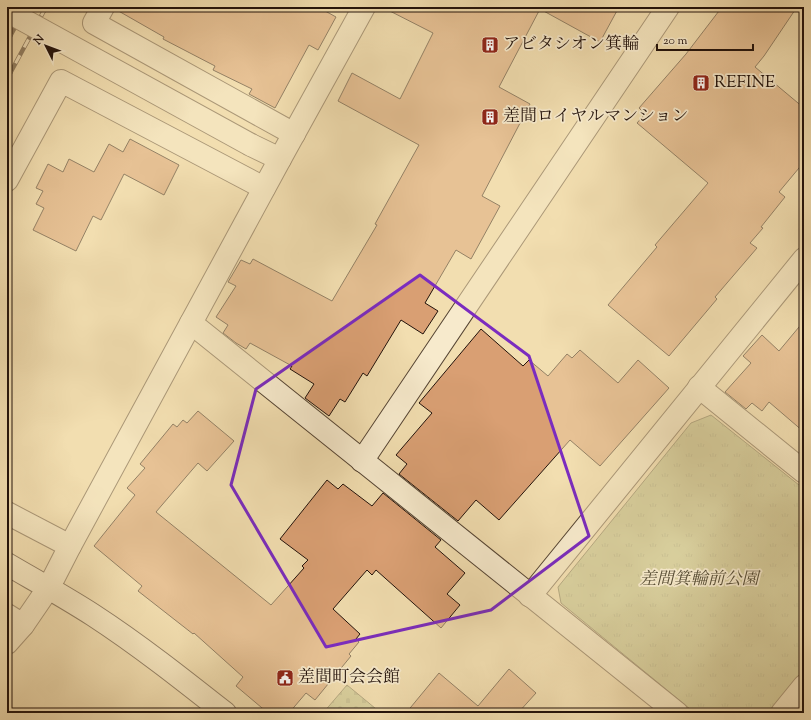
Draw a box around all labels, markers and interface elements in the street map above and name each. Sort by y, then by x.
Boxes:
north arrow [26,26,66,66]
scale bar [657,26,753,52]
text: N [30,31,48,49]
text: 20 m [663,32,688,50]
place label: アビタシオン箕輪 [503,33,639,57]
building icon: アビタシオン箕輪 [480,35,500,55]
place label: REFINE [714,71,775,95]
building icon: REFINE [691,73,711,93]
place label: 差間ロイヤルマンション [503,105,689,129]
building icon: 差間ロイヤルマンション [480,107,500,127]
park label: 差間箕輪前公園 [640,568,761,592]
place label: 差間町会会館 [298,666,400,690]
public building icon: 差間町会会館 [275,668,295,688]

